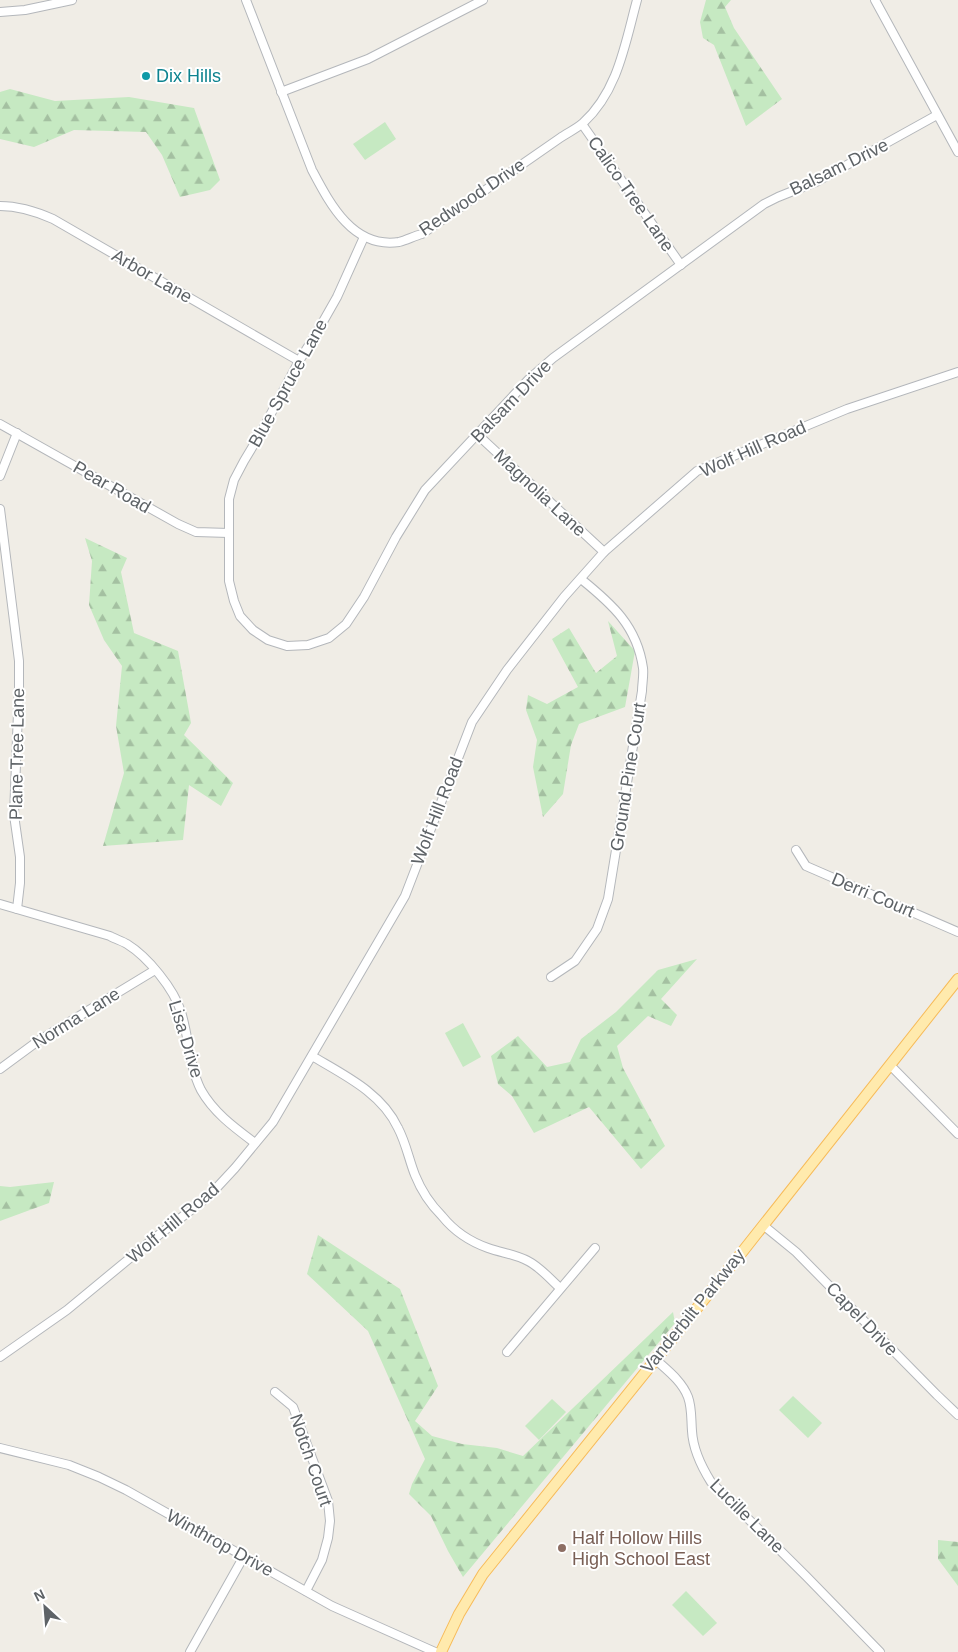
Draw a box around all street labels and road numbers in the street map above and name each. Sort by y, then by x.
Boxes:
street label: Calico Tree Lane [584,133,678,255]
street label: Balsam Drive [787,135,891,199]
street label: Redwood Drive [415,154,529,240]
street label: Arbor Lane [108,245,196,307]
street label: Blue Spruce Lane [245,316,331,450]
street label: Balsam Drive [467,356,555,446]
street label: Wolf Hill Road [697,417,809,481]
street label: Magnolia Lane [490,445,590,541]
street label: Pear Road [70,457,154,517]
street label: Plane Tree Lane [6,688,28,820]
street label: Ground Pine Court [606,701,650,853]
street label: Wolf Hill Road [407,754,467,868]
street label: Derri Court [829,869,917,921]
street label: Norma Lane [29,983,123,1053]
street label: Lisa Drive [165,998,207,1080]
street label: Wolf Hill Road [123,1179,223,1267]
street label: Vanderbilt Parkway [637,1245,749,1377]
street label: Capel Drive [822,1278,902,1360]
street label: Notch Court [286,1411,336,1509]
street label: Lucille Lane [706,1475,788,1557]
street label: Winthrop Drive [163,1505,277,1581]

